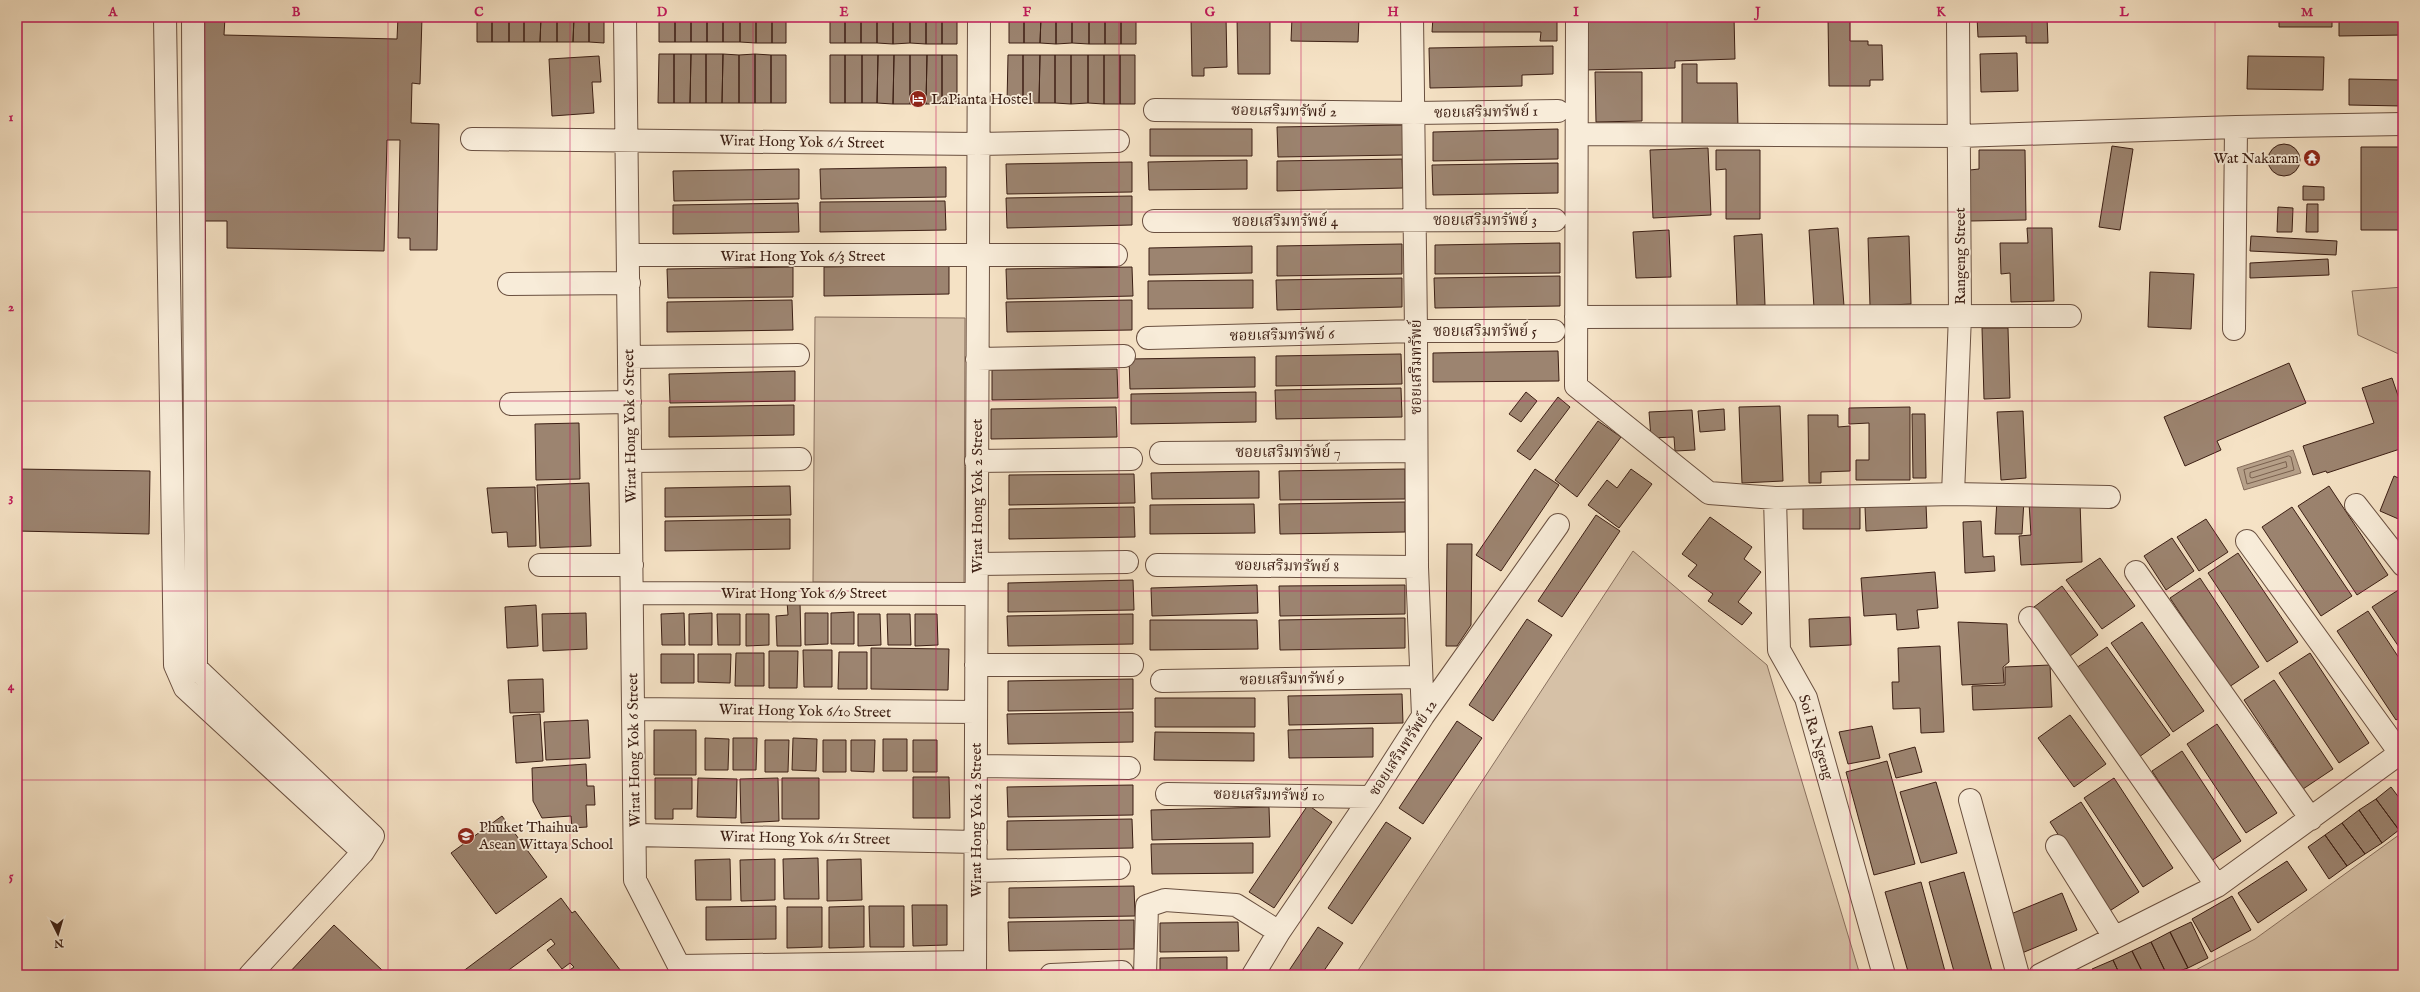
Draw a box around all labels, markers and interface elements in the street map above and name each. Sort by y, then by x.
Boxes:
text: A [108,4,119,21]
text: B [292,4,301,21]
text: C [474,4,484,21]
text: D [657,4,668,21]
text: E [839,4,849,21]
text: F [1023,4,1032,21]
text: G [1205,4,1216,21]
text: H [1387,4,1399,21]
text: I [1573,4,1579,21]
text: J [1753,4,1761,21]
text: K [1936,4,1946,21]
text: L [2118,4,2129,21]
text: M [2301,4,2314,21]
hotel icon: LaPianta Hostel [908,89,928,109]
place label: LaPianta Hostel [931,90,1033,109]
street label: ซอยเสริมทรัพย์ 2 [1231,100,1337,121]
street label: ซอยเสริมทรัพย์ 1 [1434,101,1538,122]
text: 1 [9,109,14,126]
street label: Wirat Hong Yok 6/1 Street [719,131,885,153]
temple icon: Wat Nakaram [2302,148,2322,168]
place label: Wat Nakaram [2214,149,2299,168]
street label: Rangeng Street [1951,207,1970,305]
street label: ซอยเสริมทรัพย์ 3 [1433,210,1537,230]
street label: ซอยเสริมทรัพย์ 4 [1232,211,1339,231]
street label: Wirat Hong Yok 6/3 Street [721,247,886,266]
text: 2 [8,299,14,316]
street label: ซอยเสริมทรัพย์ [1406,319,1426,415]
street label: ซอยเสริมทรัพย์ 5 [1433,321,1538,341]
street label: ซอยเสริมทรัพย์ 6 [1229,324,1335,345]
street label: Wirat Hong Yok 6 Street [619,349,641,503]
street label: Wirat Hong Yok 2 Street [968,419,987,574]
street label: ซอยเสริมทรัพย์ 7 [1235,442,1341,462]
text: 3 [9,489,14,506]
street label: ซอยเสริมทรัพย์ 8 [1235,555,1340,576]
street label: Wirat Hong Yok 6/9 Street [721,584,887,603]
street label: ซอยเสริมทรัพย์ 9 [1239,668,1345,689]
street label: Wirat Hong Yok 6 Street [623,673,645,827]
text: 4 [8,678,15,695]
street label: Soi Ra Ngeng [1794,692,1838,783]
street label: ซอยเสริมทรัพย์ 12 [1364,696,1441,800]
street label: Wirat Hong Yok 6/10 Street [719,700,891,722]
street label: Wirat Hong Yok 2 Street [967,743,986,898]
street label: ซอยเสริมทรัพย์ 10 [1213,784,1325,805]
place label: Phuket Thaihua Asean Wittaya School [478,818,614,854]
school or university icon: Phuket Thaihua Asean Wittaya School [456,826,476,846]
street label: Wirat Hong Yok 6/11 Street [720,827,890,849]
text: 5 [9,868,14,885]
north arrow [38,914,78,954]
text: N [53,935,65,950]

